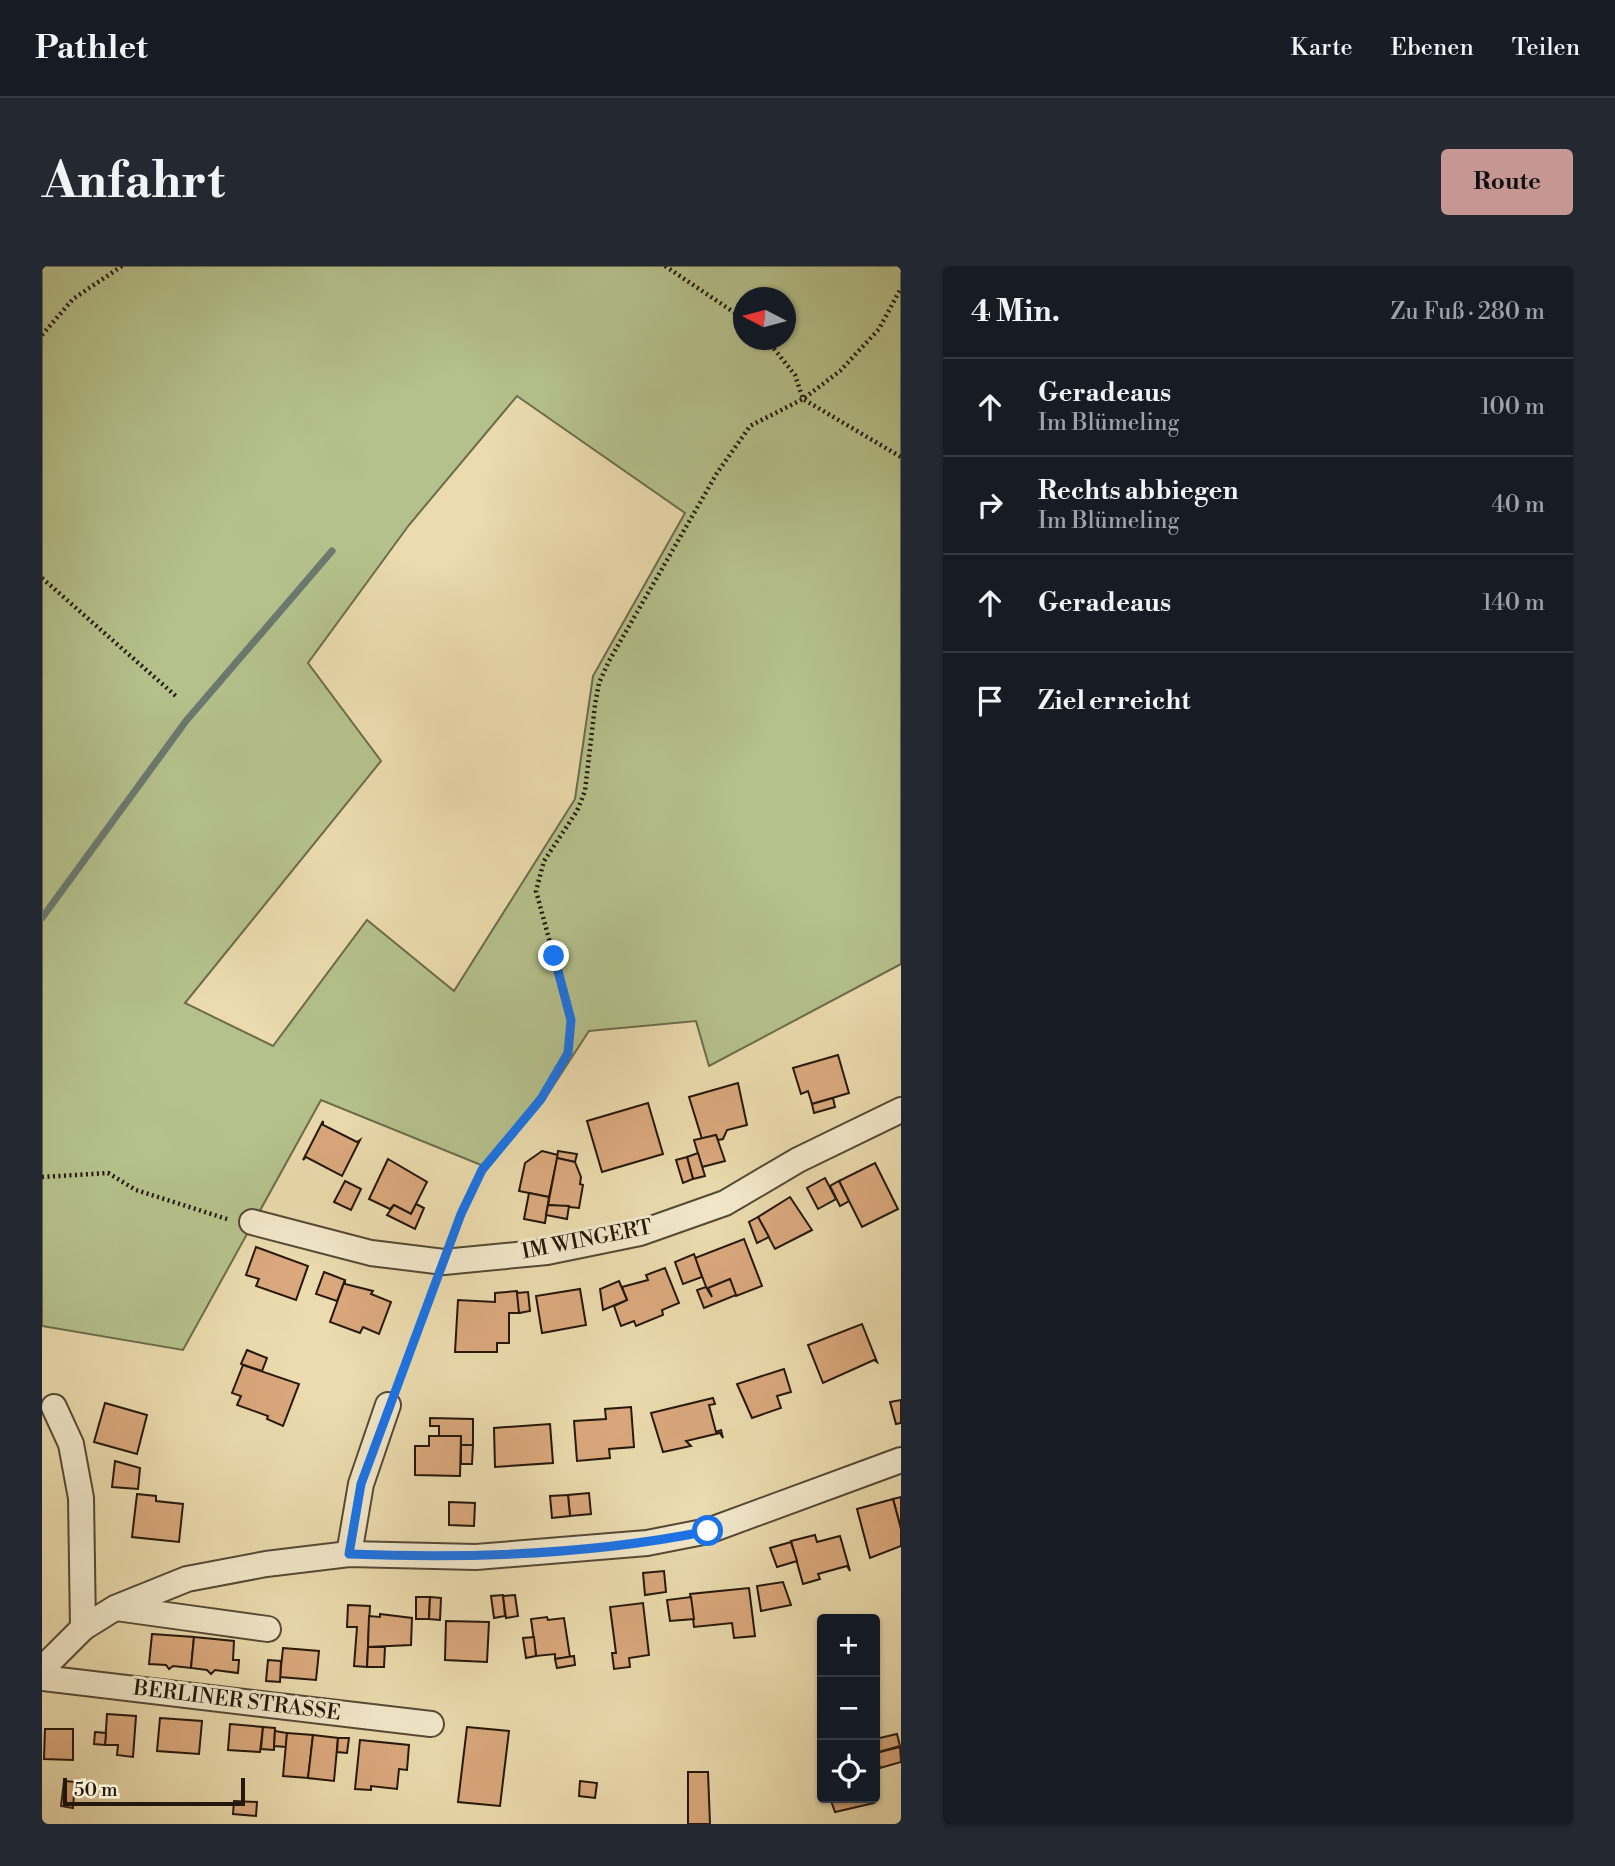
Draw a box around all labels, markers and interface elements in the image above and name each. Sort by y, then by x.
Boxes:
text: Pathlet [35,28,148,69]
text: Karte [1291,33,1353,63]
text: Ebenen [1391,33,1474,63]
text: Teilen [1512,33,1580,63]
button: Route [1441,149,1573,215]
text: Anfahrt [42,152,225,213]
north arrow [733,287,796,350]
text: 4 Min. [971,293,1060,331]
text: Zu Fuß · 280 m [1391,298,1545,326]
text: Geradeaus [1038,377,1171,409]
icon: ahead [971,388,1009,426]
text: 100 m [1480,393,1545,421]
text: Im Blümeling [1038,409,1179,437]
text: Rechts abbiegen [1038,475,1238,507]
icon: right [971,486,1009,524]
text: 40 m [1491,491,1545,519]
text: Im Blümeling [1038,507,1179,535]
icon: ahead [971,584,1009,622]
text: Geradeaus [1038,587,1171,619]
text: 140 m [1482,589,1545,617]
icon: arrive [971,682,1009,720]
text: Ziel erreicht [1038,685,1190,717]
route end [538,940,569,971]
street label: IM WINGERT [520,1215,655,1265]
route start [692,1515,723,1546]
map controls [817,1614,880,1803]
button: + [817,1614,880,1677]
street label: BERLINER STRASSE [131,1675,342,1727]
button: − [817,1677,880,1740]
button: locate [817,1740,880,1803]
scale bar [63,1775,245,1807]
text: 50 m [74,1778,118,1802]

